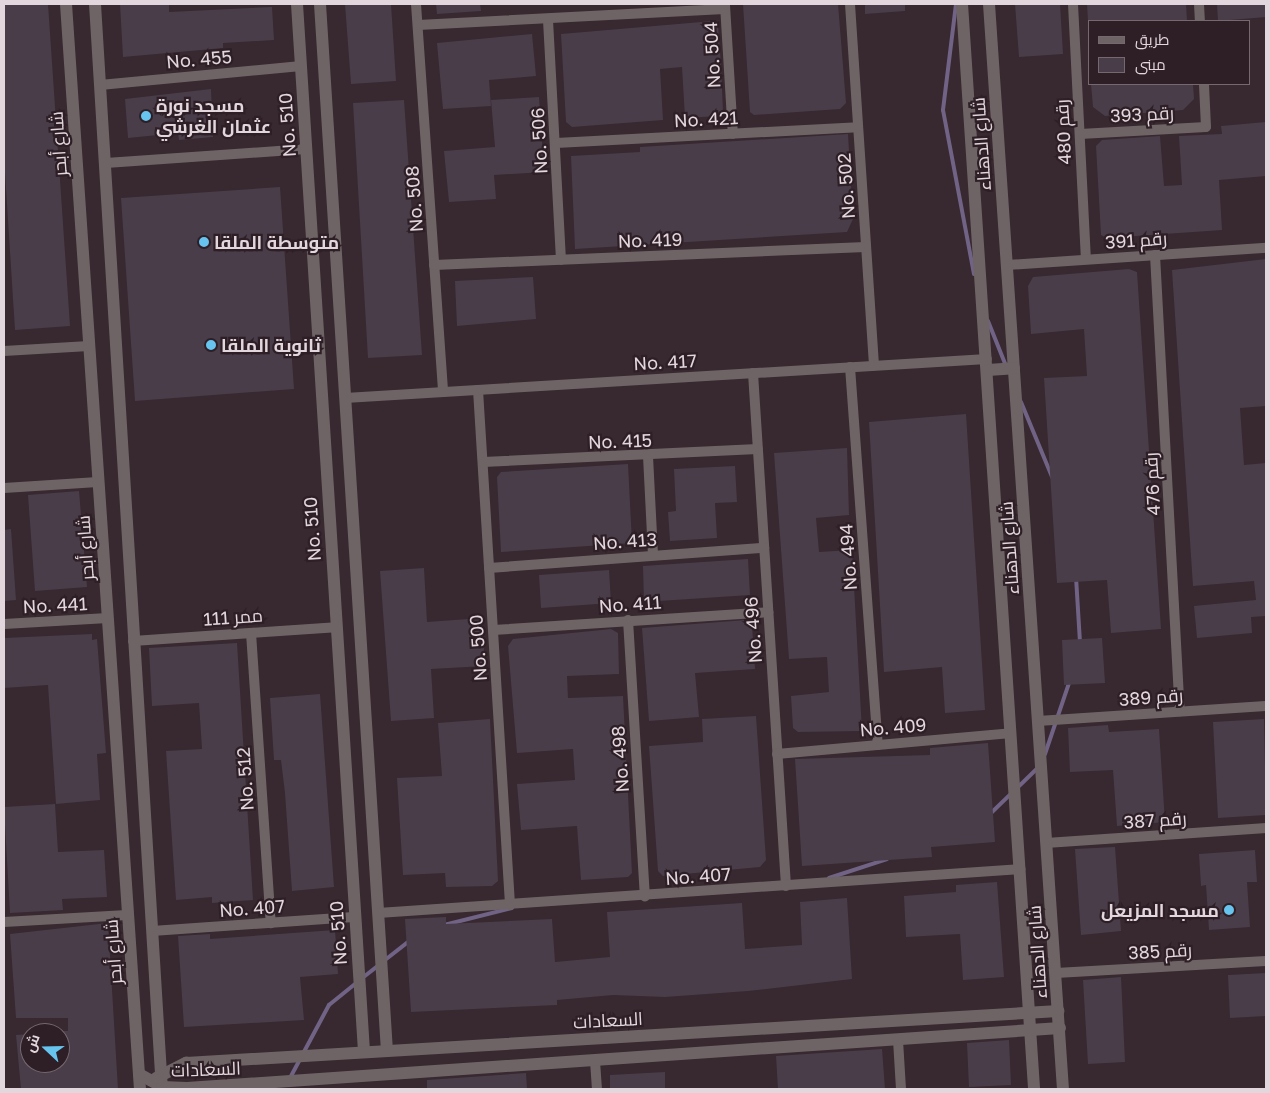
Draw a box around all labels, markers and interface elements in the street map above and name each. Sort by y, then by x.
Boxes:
legend [1088,20,1250,85]
street label: No. 504 [699,21,725,89]
text: طريق [1135,30,1169,48]
street label: No. 455 [165,45,233,73]
text: مبنى [1135,55,1166,73]
street label: No. 510 [274,92,300,158]
place label: مسجد نورة عثمان الغرشي [156,95,271,138]
street label: شارع الدهناء [967,97,995,191]
street label: رقم 480 [1051,99,1075,165]
street label: رقم 393 [1109,102,1175,126]
street label: No. 506 [526,107,552,175]
street label: No. 421 [673,107,739,131]
marker: مسجد نورة عثمان الغرشي [140,110,152,122]
street label: شارع أبحر [45,111,71,177]
street label: No. 502 [833,152,859,220]
street label: No. 508 [401,165,427,233]
street label: رقم 391 [1104,227,1168,253]
street label: No. 419 [617,228,683,252]
place label: متوسطة الملقا [214,231,339,253]
marker: متوسطة الملقا [198,236,210,248]
place label: ثانوية الملقا [221,334,321,356]
marker: ثانوية الملقا [205,339,217,351]
street label: No. 417 [633,350,697,374]
street label: No. 415 [588,429,652,453]
street label: رقم 476 [1140,452,1164,516]
street label: No. 510 [299,496,325,562]
street label: شارع الدهناء [995,501,1023,595]
street label: شارع أبحر [72,515,98,581]
street label: No. 494 [835,523,861,591]
street label: No. 413 [592,528,658,554]
street label: No. 411 [598,591,662,617]
street label: No. 441 [22,593,88,617]
street label: No. 496 [740,596,766,664]
street label: ممر 111 [202,604,264,630]
street label: No. 500 [465,614,491,682]
street label: رقم 389 [1118,684,1184,710]
street label: No. 409 [859,713,927,741]
street label: No. 498 [607,725,633,793]
street label: No. 512 [232,747,258,811]
street label: رقم 387 [1123,807,1187,833]
street label: No. 407 [664,863,732,889]
street label: No. 407 [218,895,286,921]
place label: مسجد المزيعل [1101,899,1219,921]
street label: No. 510 [325,900,351,966]
marker: مسجد المزيعل [1223,904,1235,916]
street label: شارع الدهناء [1023,905,1051,999]
street label: شارع أبحر [100,919,126,985]
street label: رقم 385 [1127,939,1193,963]
street label: السعادات [573,1007,643,1033]
north arrow [20,1023,70,1073]
text: ش [20,1031,43,1054]
street label: السعادات [171,1057,241,1081]

